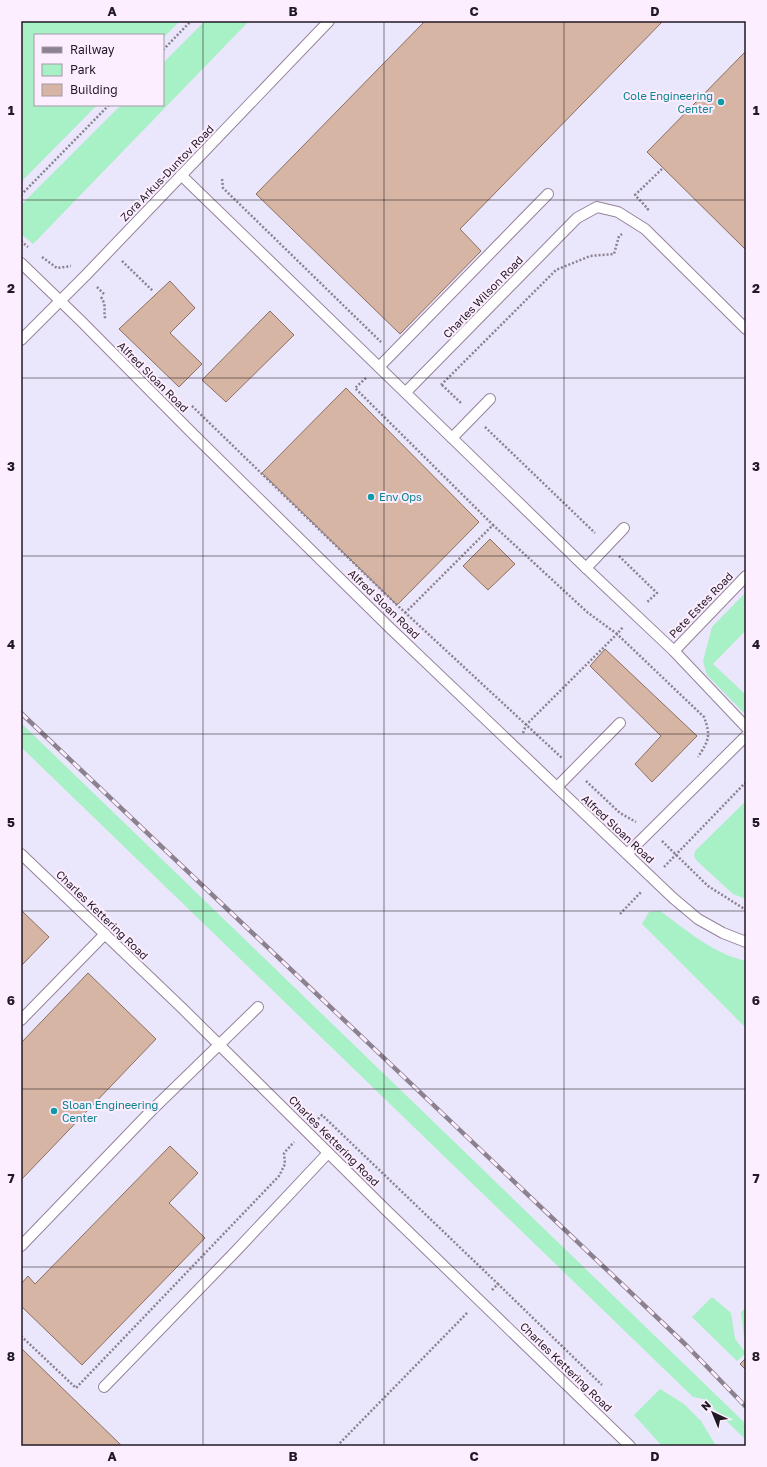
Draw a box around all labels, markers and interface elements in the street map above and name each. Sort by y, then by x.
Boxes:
text: A [107,3,117,19]
text: B [288,3,298,19]
text: C [469,3,479,19]
text: D [650,3,660,19]
legend [34,34,164,106]
text: Railway [70,42,115,57]
text: Park [70,62,96,77]
text: Building [70,82,118,97]
place label: Cole Engineering Center [623,89,714,115]
marker: Cole Engineering Center [716,97,726,107]
text: 1 [8,102,15,118]
text: 1 [753,102,760,118]
street label: Zora Arkus-Duntov Road [117,122,216,223]
street label: Charles Wilson Road [440,253,525,340]
text: 2 [7,280,15,296]
text: 2 [752,280,760,296]
street label: Alfred Sloan Road [115,339,191,415]
text: 3 [7,458,15,474]
text: 3 [752,458,760,474]
place label: Env Ops [379,490,422,503]
marker: Env Ops [366,492,376,502]
street label: Alfred Sloan Road [346,566,423,641]
street label: Pete Estes Road [666,569,735,640]
text: 4 [7,636,15,652]
text: 4 [752,636,760,652]
street label: Alfred Sloan Road [579,792,657,866]
text: 5 [7,814,15,830]
text: 5 [752,814,760,830]
street label: Charles Kettering Road [54,867,151,962]
text: 6 [7,992,15,1008]
text: 6 [752,992,760,1008]
street label: Charles Kettering Road [286,1093,382,1189]
place label: Sloan Engineering Center [62,1098,158,1124]
marker: Sloan Engineering Center [49,1106,59,1116]
text: 7 [7,1170,15,1186]
text: 7 [752,1170,760,1186]
street label: Charles Kettering Road [518,1319,615,1414]
text: 8 [7,1348,15,1364]
text: 8 [752,1348,760,1364]
north arrow [693,1393,733,1433]
text: N [698,1398,713,1413]
text: A [107,1448,117,1464]
text: B [288,1448,298,1464]
text: C [469,1448,479,1464]
text: D [650,1448,660,1464]

